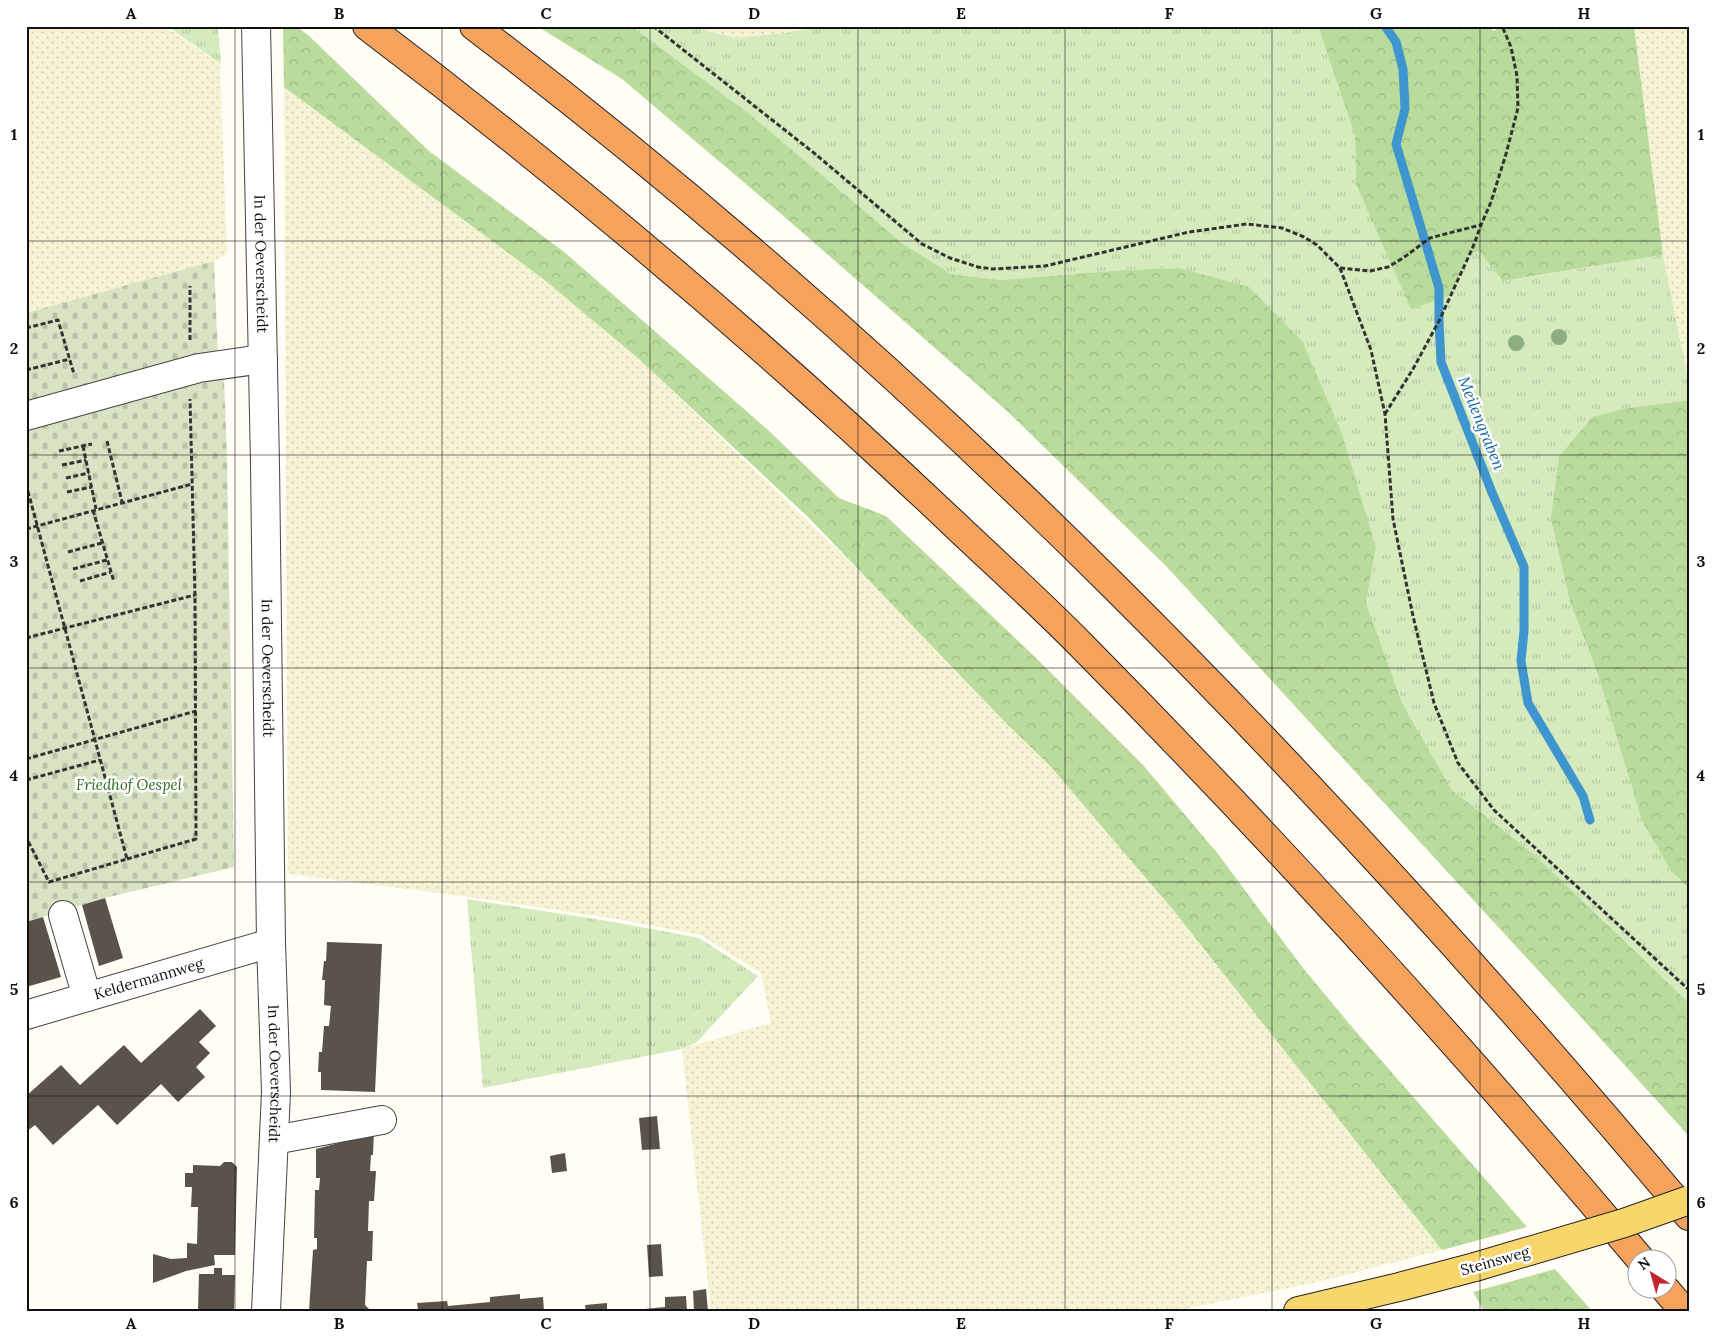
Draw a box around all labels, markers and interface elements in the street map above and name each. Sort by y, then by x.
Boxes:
text: A [126,3,137,23]
text: B [334,3,345,23]
text: C [540,3,552,23]
text: D [748,3,760,23]
text: E [956,3,966,23]
text: F [1164,3,1174,23]
text: G [1370,3,1382,23]
text: H [1578,3,1591,23]
text: 1 [11,124,17,144]
text: 1 [1698,124,1704,144]
street label: In der Oeverscheidt [250,194,272,334]
text: 2 [10,338,18,358]
text: 2 [1697,338,1705,358]
water label: Meilengraben [1454,373,1510,473]
text: 3 [10,551,19,571]
text: 3 [1697,551,1706,571]
street label: In der Oeverscheidt [258,598,278,737]
text: 4 [10,765,19,785]
text: 4 [1697,765,1706,785]
park label: Friedhof Oespel [76,775,183,794]
street label: Keldermannweg [92,953,206,1004]
text: 5 [10,979,19,999]
text: 5 [1697,979,1706,999]
street label: In der Oeverscheidt [264,1004,286,1144]
text: 6 [9,1192,19,1212]
text: 6 [1696,1192,1706,1212]
street label: Steinsweg [1458,1241,1532,1279]
north arrow [1628,1250,1678,1300]
text: N [1634,1253,1654,1274]
text: A [126,1313,137,1333]
text: B [334,1313,345,1333]
text: C [540,1313,552,1333]
text: D [748,1313,760,1333]
text: E [956,1313,966,1333]
text: F [1164,1313,1174,1333]
text: G [1370,1313,1382,1333]
text: H [1578,1313,1591,1333]

